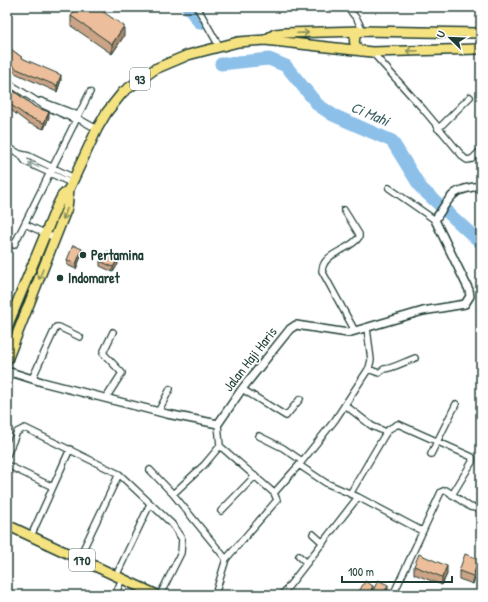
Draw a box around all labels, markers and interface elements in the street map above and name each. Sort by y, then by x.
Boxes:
north arrow [430,18,470,58]
one-way arrow [296,29,309,37]
text: U [433,29,448,40]
one-way arrow [405,47,418,54]
road number: 93 [130,68,150,90]
water label: Ci Mahi [348,96,394,132]
one-way arrow [28,161,40,168]
one-way arrow [60,207,68,219]
place label: Pertamina [91,245,144,264]
marker: Pertamina [78,250,88,260]
one-way arrow [36,268,44,280]
place label: Indomaret [68,268,121,287]
marker: Indomaret [55,273,65,283]
street label: Jalan Haji Haris [218,322,282,396]
road number: 170 [69,549,95,571]
scale bar [342,558,452,584]
text: 100 m [348,563,374,580]

